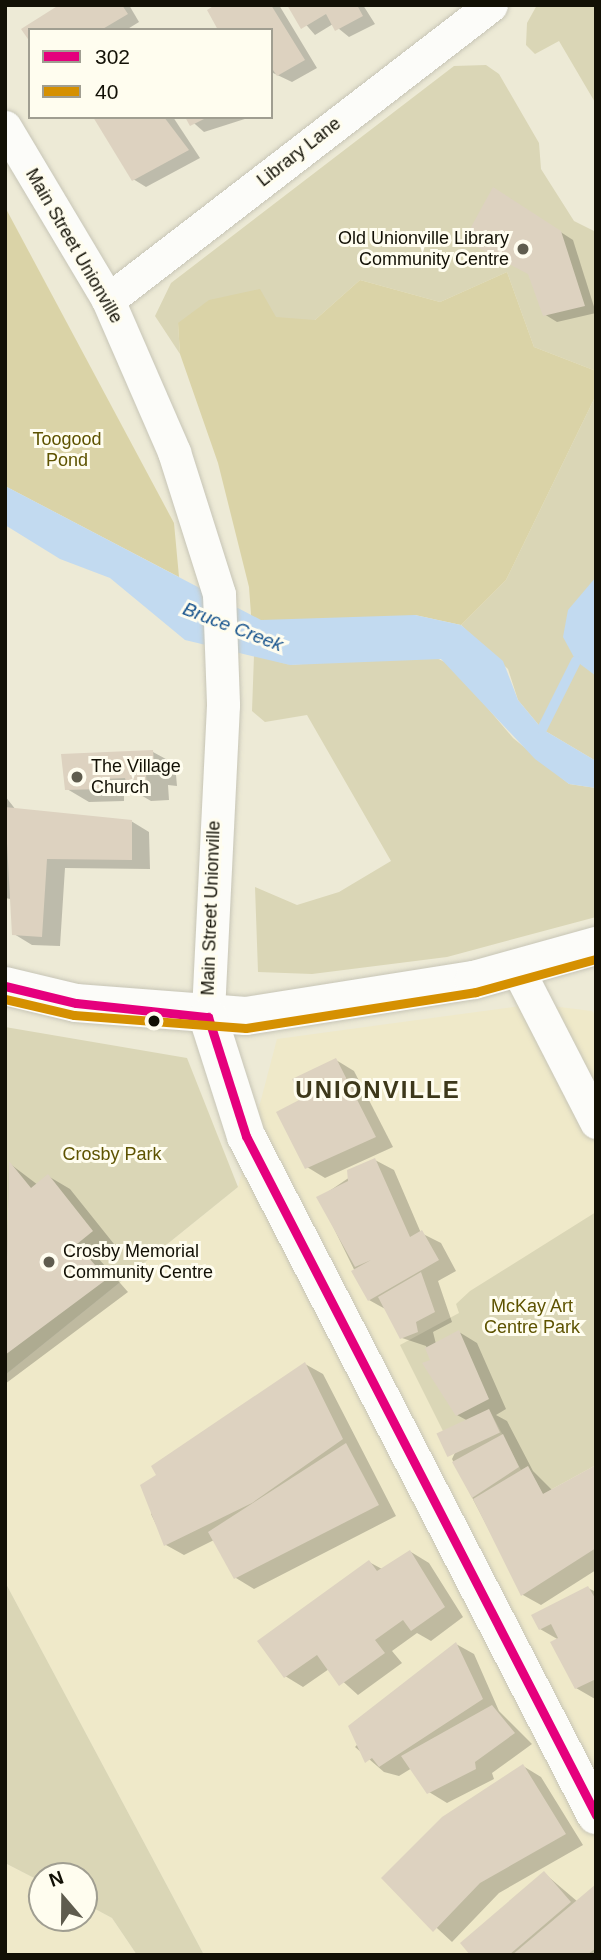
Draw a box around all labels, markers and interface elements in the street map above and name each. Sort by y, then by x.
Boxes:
legend [28,28,273,119]
text: 302 [95,45,130,68]
text: 40 [95,80,118,103]
street label: Library Lane [253,113,345,191]
street label: Main Street Unionville [21,165,127,327]
place label: Old Unionville Library Community Centre [338,228,509,270]
marker: Old Unionville Library Community Centre [515,241,531,257]
park label: Toogood Pond [32,429,102,472]
water label: Bruce Creek [180,597,286,657]
place label: The Village Church [91,756,181,798]
marker: The Village Church [69,769,85,785]
street label: Main Street Unionville [197,820,225,996]
unlabelled marker [147,1014,161,1028]
district label: UNIONVILLE [297,1076,459,1104]
park label: Crosby Park [62,1143,162,1165]
place label: Crosby Memorial Community Centre [63,1241,213,1284]
marker: Crosby Memorial Community Centre [41,1254,57,1270]
park label: McKay Art Centre Park [484,1296,580,1338]
north arrow [28,1862,98,1932]
text: N [46,1866,66,1891]

